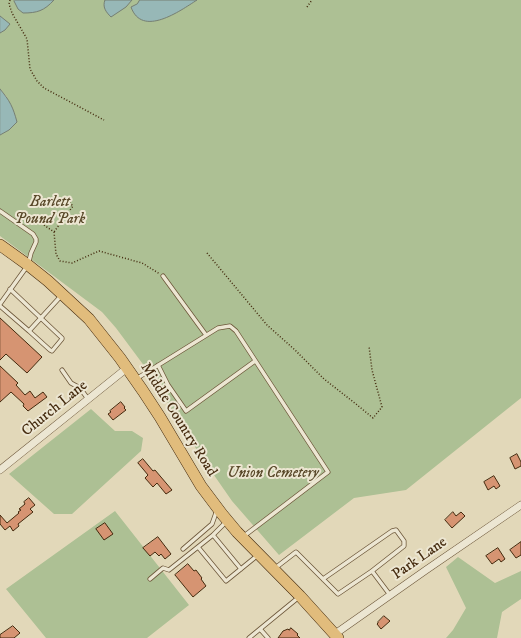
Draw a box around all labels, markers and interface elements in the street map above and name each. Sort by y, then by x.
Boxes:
park label: Barlett Pound Park [15,194,85,229]
street label: Middle Country Road [136,360,220,480]
street label: Church Lane [19,377,91,441]
park label: Union Cemetery [227,465,319,483]
street label: Park Lane [389,534,451,584]

